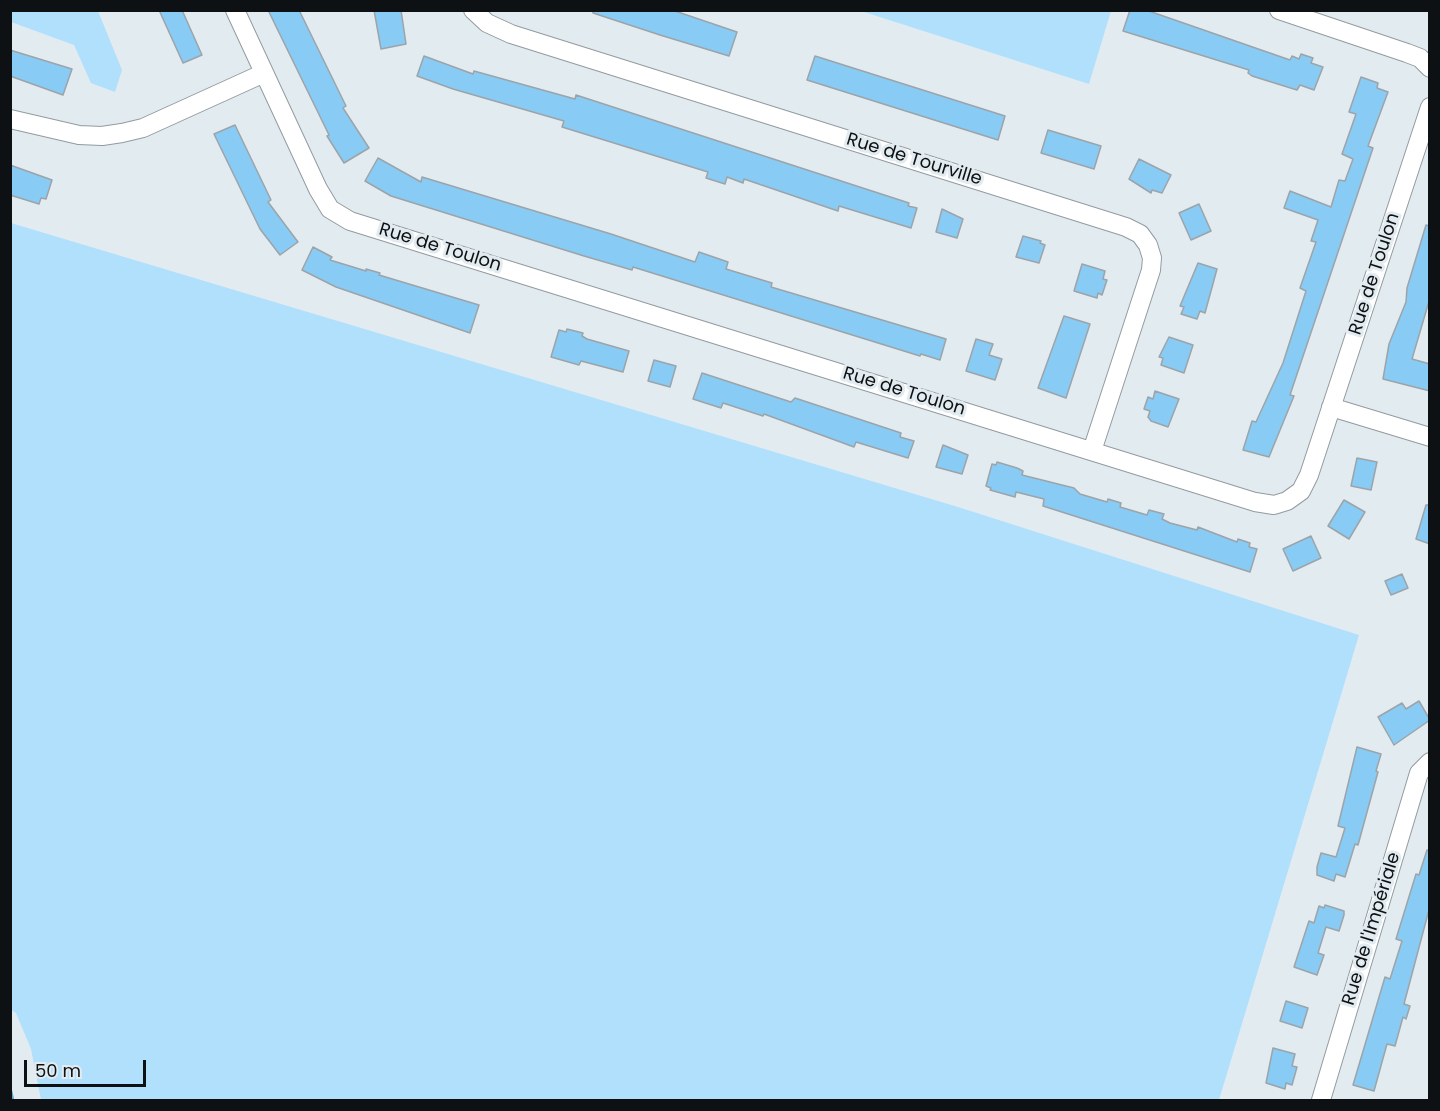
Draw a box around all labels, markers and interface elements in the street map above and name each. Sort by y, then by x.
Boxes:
street label: Rue de Tourville [844,129,984,191]
street label: Rue de Toulon [1345,210,1405,338]
street label: Rue de Toulon [376,219,504,277]
street label: Rue de Toulon [840,363,968,421]
street label: Rue de l'Impériale [1338,850,1406,1008]
scale bar [27,1048,148,1086]
text: 50 m [35,1058,81,1083]

